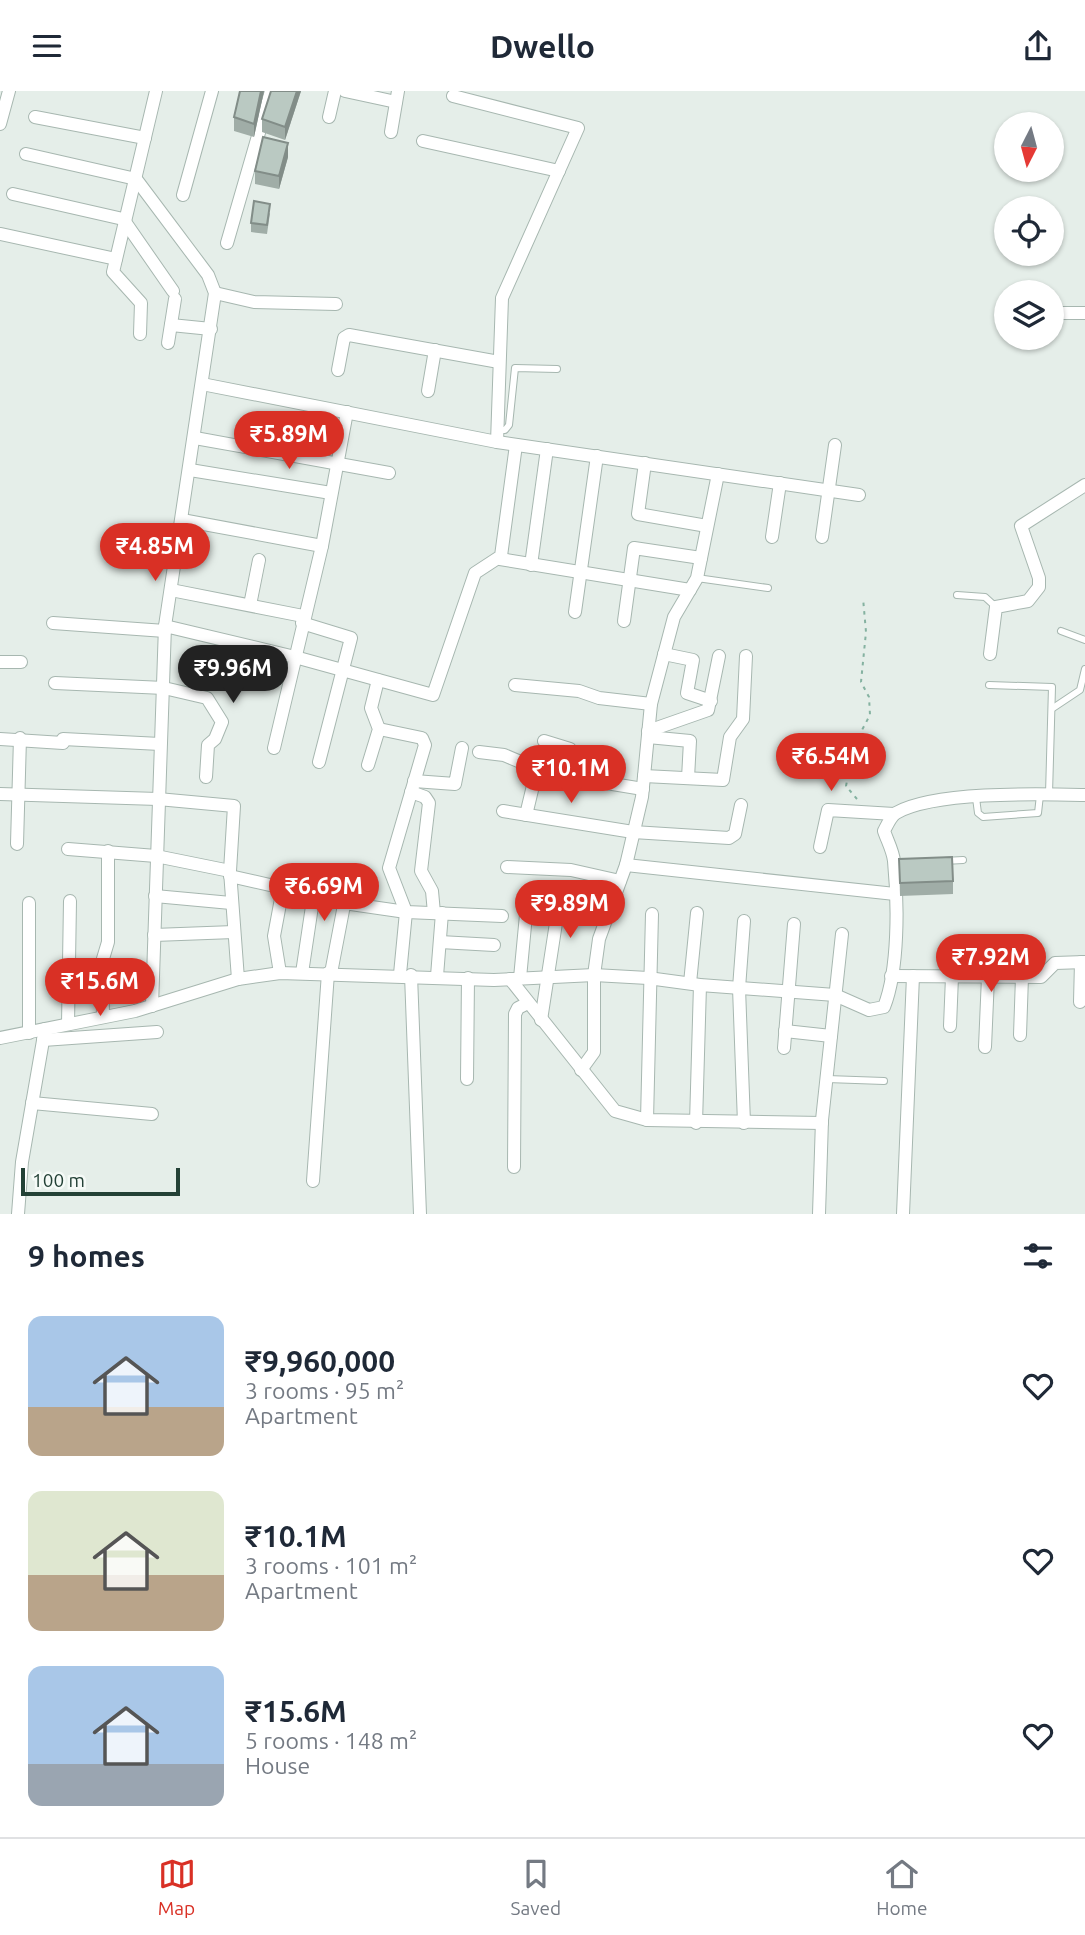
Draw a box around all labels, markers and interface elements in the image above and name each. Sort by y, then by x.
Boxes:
icon: menu [28,27,66,65]
icon: share [1019,27,1057,65]
text: Dwello [490,28,595,64]
north arrow [994,112,1064,182]
map controls [994,112,1064,350]
button: locate [994,196,1064,266]
button: layers [994,280,1064,350]
pin: ₹5.89M [232,411,346,471]
text: ₹5.89M [250,421,328,446]
pin: ₹4.85M [98,524,212,583]
text: ₹4.85M [116,533,194,558]
pin: ₹9.96M [176,645,290,705]
text: ₹9.96M [194,655,272,680]
pin: ₹6.54M [774,733,888,793]
text: ₹6.54M [792,743,870,768]
pin: ₹10.1M [514,745,628,805]
text: ₹10.1M [532,755,610,780]
pin: ₹6.69M [267,863,381,923]
text: ₹6.69M [285,873,363,898]
pin: ₹9.89M [513,881,627,940]
text: ₹9.89M [531,890,609,915]
pin: ₹7.92M [934,935,1048,994]
text: ₹7.92M [952,944,1030,969]
pin: ₹15.6M [43,958,157,1018]
text: ₹15.6M [61,968,139,993]
scale bar [21,1165,180,1197]
text: 100 m [32,1169,85,1191]
icon: filters [1019,1237,1057,1275]
text: 9 homes [28,1239,145,1273]
icon: home [84,1344,168,1428]
text: ₹9,960,000 [245,1344,395,1378]
icon: heart [1019,1367,1057,1405]
text: 3 rooms · 95 m² [245,1378,404,1403]
text: Apartment [245,1403,358,1428]
icon: home [84,1519,168,1603]
text: ₹10.1M [245,1519,347,1553]
icon: heart [1019,1542,1057,1580]
text: 3 rooms · 101 m² [245,1553,417,1578]
text: Apartment [245,1578,358,1603]
icon: home [84,1694,168,1778]
text: ₹15.6M [245,1694,347,1728]
icon: heart [1019,1717,1057,1755]
text: 5 rooms · 148 m² [245,1728,417,1753]
text: House [245,1753,310,1778]
tab: Map [158,1855,196,1919]
tab: Saved [511,1855,561,1919]
tab: Home [876,1855,927,1919]

